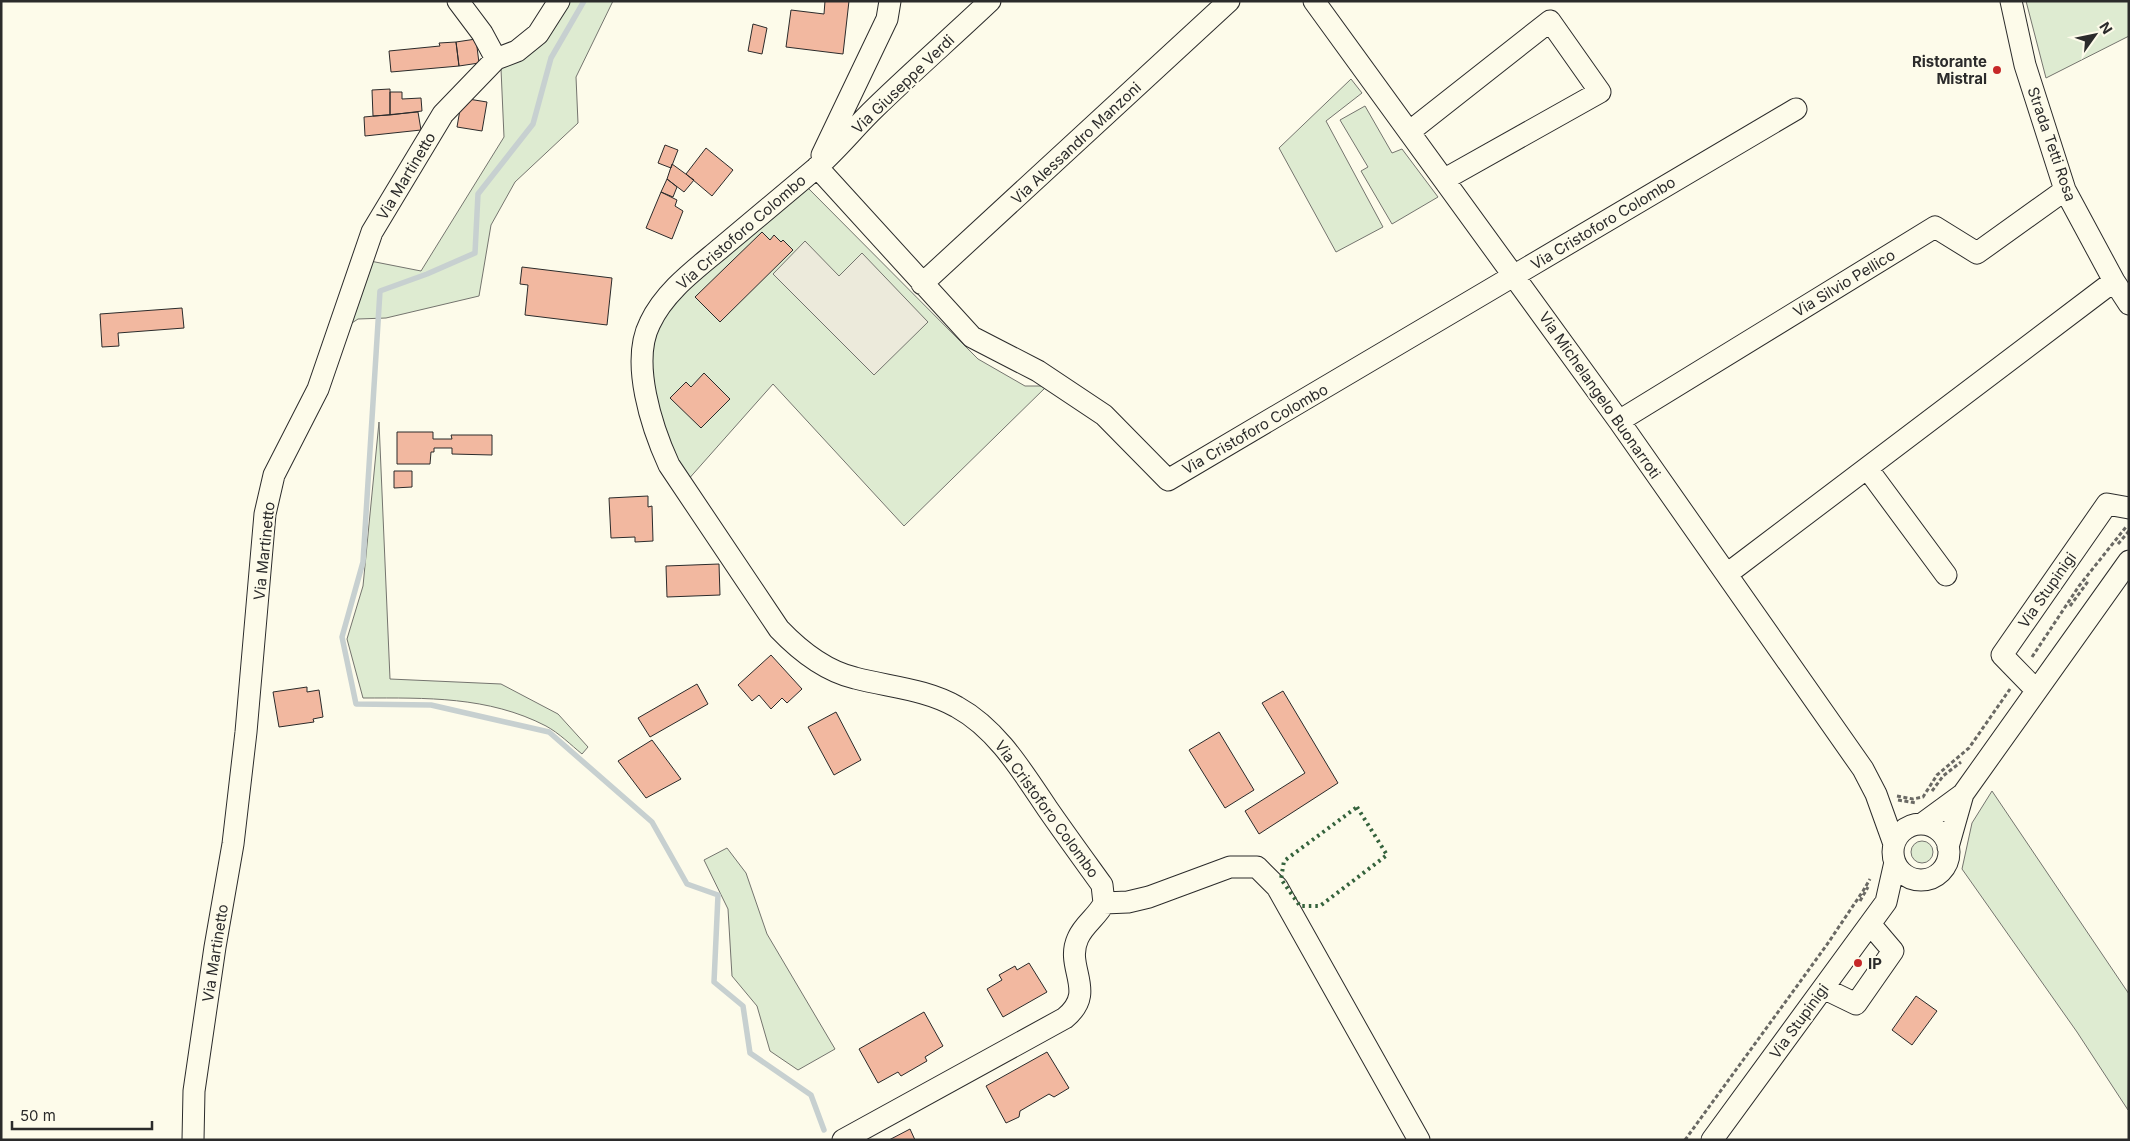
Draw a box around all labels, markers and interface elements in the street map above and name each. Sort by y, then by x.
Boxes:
north arrow [2070,10,2120,60]
text: N [2096,19,2116,37]
street label: Via Giuseppe Verdi [848,30,958,138]
place label: Ristorante Mistral [1912,52,1987,88]
marker: Ristorante Mistral [1991,64,2003,76]
street label: Via Alessandro Manzoni [1007,78,1145,208]
street label: Strada Tetti Rosa [2024,84,2080,204]
street label: Via Martinetto [372,129,440,223]
street label: Via Cristoforo Colombo [672,171,810,293]
street label: Via Cristoforo Colombo [1527,172,1679,274]
street label: Via Silvio Pellico [1790,245,1898,321]
street label: Via Michelangelo Buonarroti [1535,308,1665,482]
street label: Via Cristoforo Colombo [1179,379,1331,479]
street label: Via Martinetto [249,501,279,601]
street label: Via Stupinigi [2014,548,2080,632]
street label: Via Cristoforo Colombo [991,737,1103,881]
street label: Via Martinetto [198,903,232,1003]
place label: IP [1868,954,1882,973]
marker: IP [1852,957,1864,969]
street label: Via Stupinigi [1765,980,1833,1062]
scale bar [12,1098,152,1130]
text: 50 m [20,1106,56,1125]

